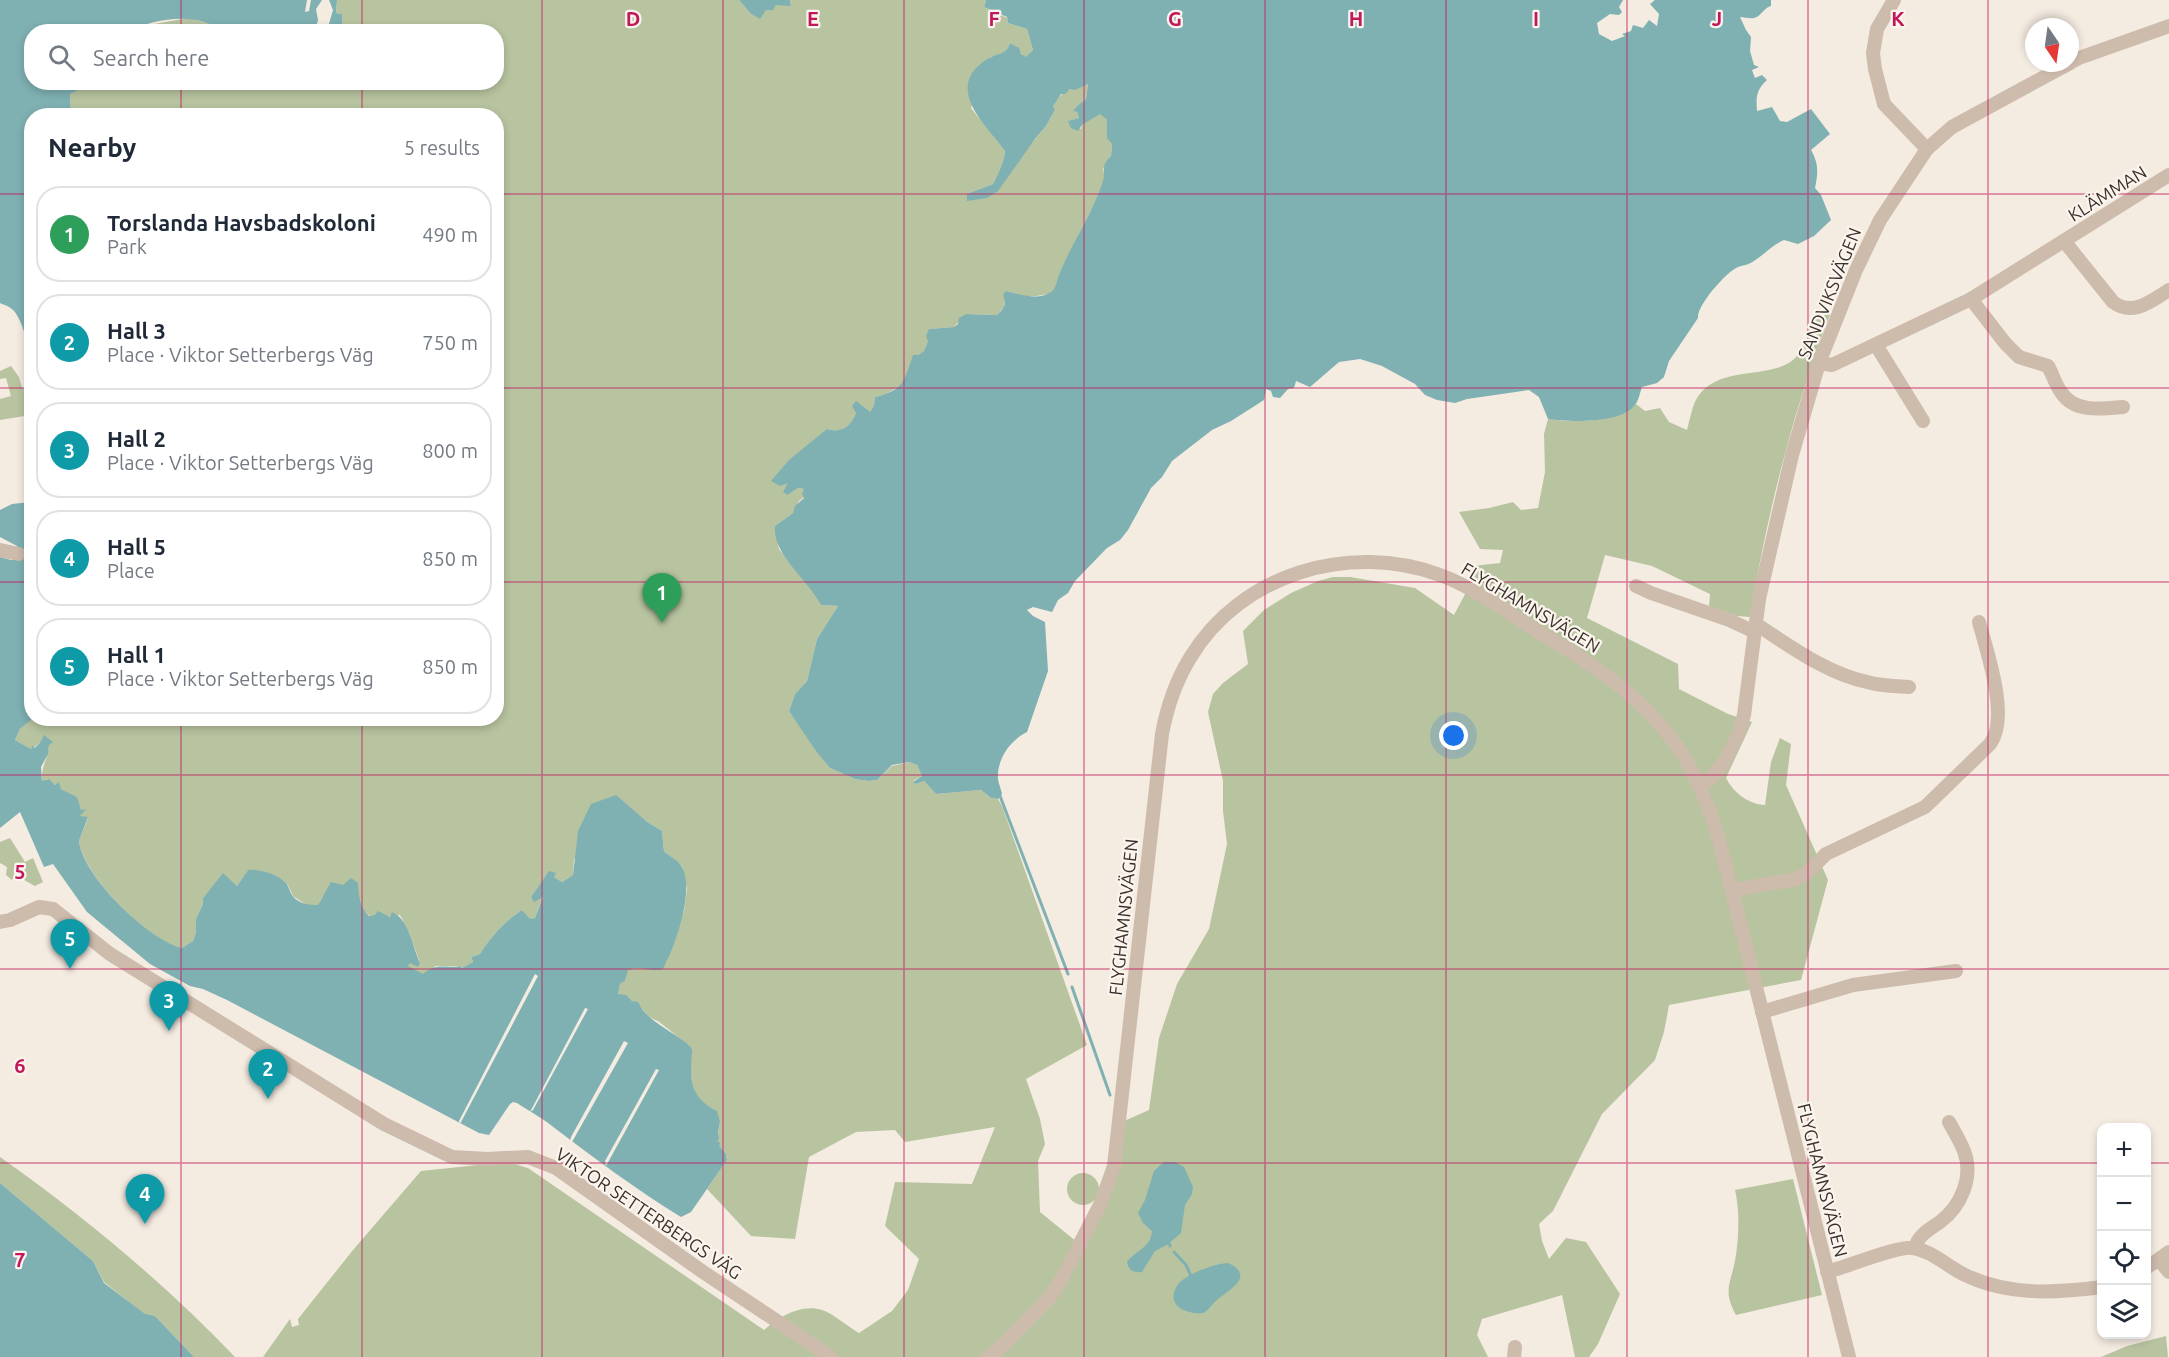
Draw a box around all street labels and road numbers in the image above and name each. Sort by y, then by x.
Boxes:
street label: KLÄMMAN [2064,161,2150,225]
street label: SANDVIKSVÄGEN [1794,224,1864,362]
street label: FLYGHAMNSVÄGEN [1458,558,1604,656]
street label: FLYGHAMNSVÄGEN [1105,838,1141,996]
street label: FLYGHAMNSVÄGEN [1794,1101,1852,1259]
street label: VIKTOR SETTERBERGS VÄG [552,1143,746,1283]

